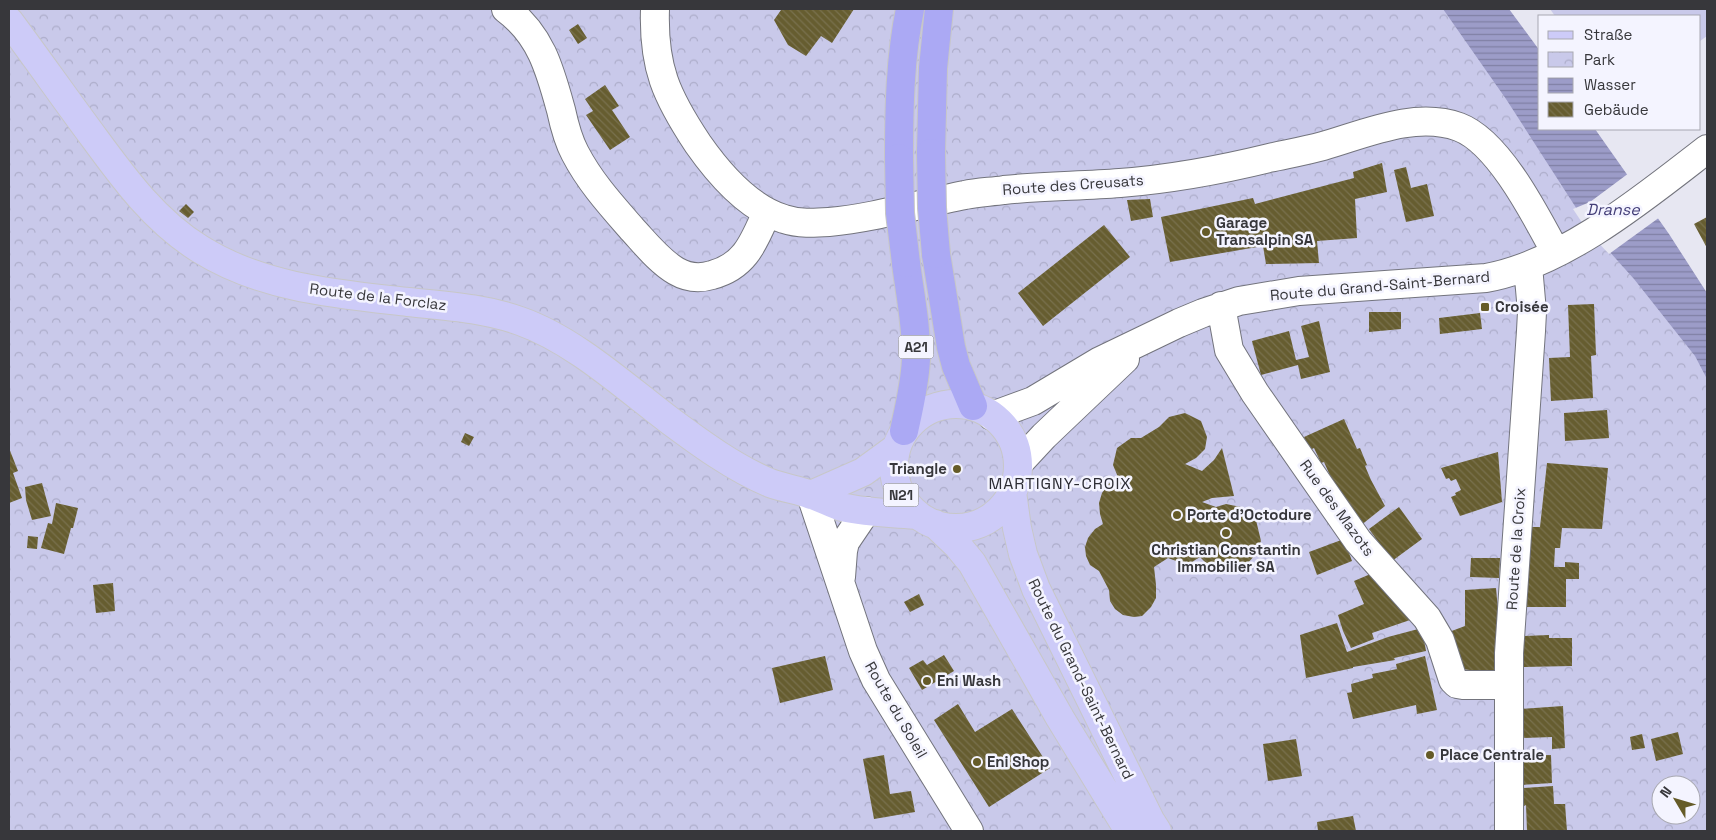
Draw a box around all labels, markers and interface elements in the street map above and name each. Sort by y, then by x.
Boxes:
legend [1538,15,1701,130]
text: Straße [1584,25,1633,44]
text: Park [1584,50,1615,69]
text: Wasser [1584,75,1636,94]
text: Gebäude [1584,100,1649,119]
street label: Route des Creusats [1002,170,1144,199]
water label: Dranse [1586,199,1640,220]
place label: Garage Transalpin SA [1216,213,1314,249]
marker: Garage Transalpin SA [1200,226,1212,238]
street label: Route du Grand-Saint-Bernard [1269,266,1491,305]
street label: Route de la Forclaz [309,279,448,314]
place label: Croisée [1495,297,1549,316]
marker: Croisée [1479,301,1491,313]
road number: A21 [898,336,934,358]
street label: Rue des Mazots [1296,456,1379,560]
place label: Triangle [889,459,947,478]
marker: Triangle [951,463,963,475]
district label: MARTIGNY-CROIX [988,473,1132,494]
road number: N21 [884,484,918,506]
street label: Route de la Croix [1502,487,1529,611]
place label: Porte d'Octodure [1187,505,1312,524]
marker: Porte d'Octodure [1171,509,1183,521]
marker: Christian Constantin Immobilier SA [1220,527,1232,539]
place label: Christian Constantin Immobilier SA [1151,540,1301,576]
street label: Route du Grand-Saint-Bernard [1025,575,1138,782]
street label: Route du Soleil [861,658,932,761]
place label: Eni Wash [937,671,1001,690]
marker: Eni Wash [921,675,933,687]
place label: Place Centrale [1440,745,1544,764]
marker: Place Centrale [1424,749,1436,761]
place label: Eni Shop [987,752,1049,771]
marker: Eni Shop [971,756,983,768]
north arrow [1651,775,1701,825]
text: N [1656,783,1676,801]

